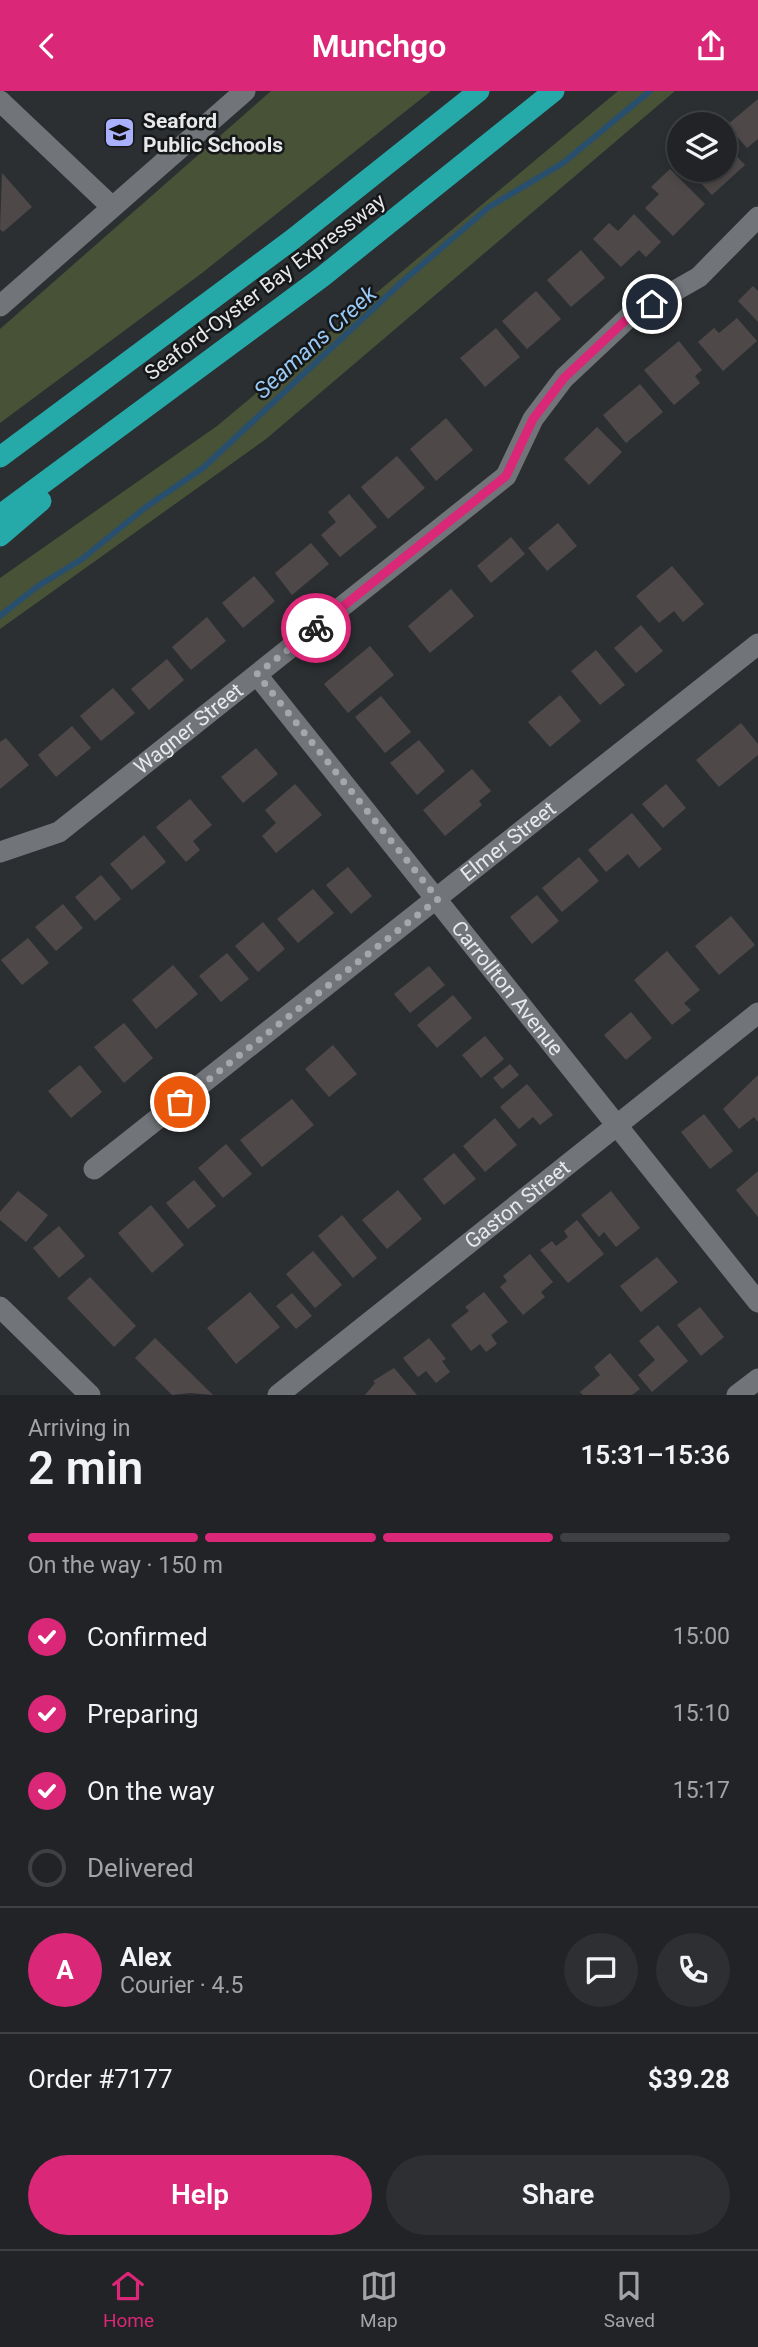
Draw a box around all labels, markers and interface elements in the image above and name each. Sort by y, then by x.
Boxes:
icon: back [28,27,66,65]
text: Munchgo [312,27,446,65]
icon: share [692,27,730,65]
place label: Seaford Public Schools [143,109,283,157]
map controls [667,112,737,182]
button: layers [667,112,737,182]
school or university icon: Seaford Public Schools [103,116,137,150]
street label: Seaford-Oyster Bay Expressway [140,189,390,385]
pin [622,274,682,334]
water label: Seamans Creek [249,280,383,404]
icon: home [633,285,671,323]
courier [281,593,351,663]
icon: bike [297,609,335,647]
street label: Wagner Street [129,678,248,779]
street label: Elmer Street [456,797,561,886]
street label: Carrollton Avenue [446,916,568,1060]
pin [150,1072,210,1132]
icon: bag [161,1083,199,1121]
street label: Gaston Street [460,1155,575,1254]
text: Arriving in [28,1415,131,1442]
text: 15:31–15:36 [580,1440,730,1470]
text: 2 min [28,1441,143,1495]
text: On the way · 150 m [28,1552,223,1579]
icon: check [28,1618,66,1656]
text: Confirmed [87,1622,208,1652]
text: 15:00 [673,1623,730,1650]
icon: check [28,1695,66,1733]
text: Preparing [87,1699,199,1729]
text: 15:10 [673,1700,730,1727]
icon: check [28,1772,66,1810]
text: On the way [87,1776,215,1806]
text: 15:17 [673,1777,730,1804]
text: Delivered [87,1853,194,1883]
button: chat [564,1933,638,2007]
button: phone [656,1933,730,2007]
text: Alex [120,1942,172,1972]
text: A [56,1955,74,1985]
text: Courier · 4.5 [120,1972,243,1999]
text: Order #7177 [28,2064,173,2094]
text: $39.28 [648,2064,730,2094]
button: Help [28,2155,372,2235]
button: Share [386,2155,730,2235]
tab: Home [103,2267,154,2332]
tab: Map [360,2267,398,2332]
tab: Saved [604,2267,655,2332]

